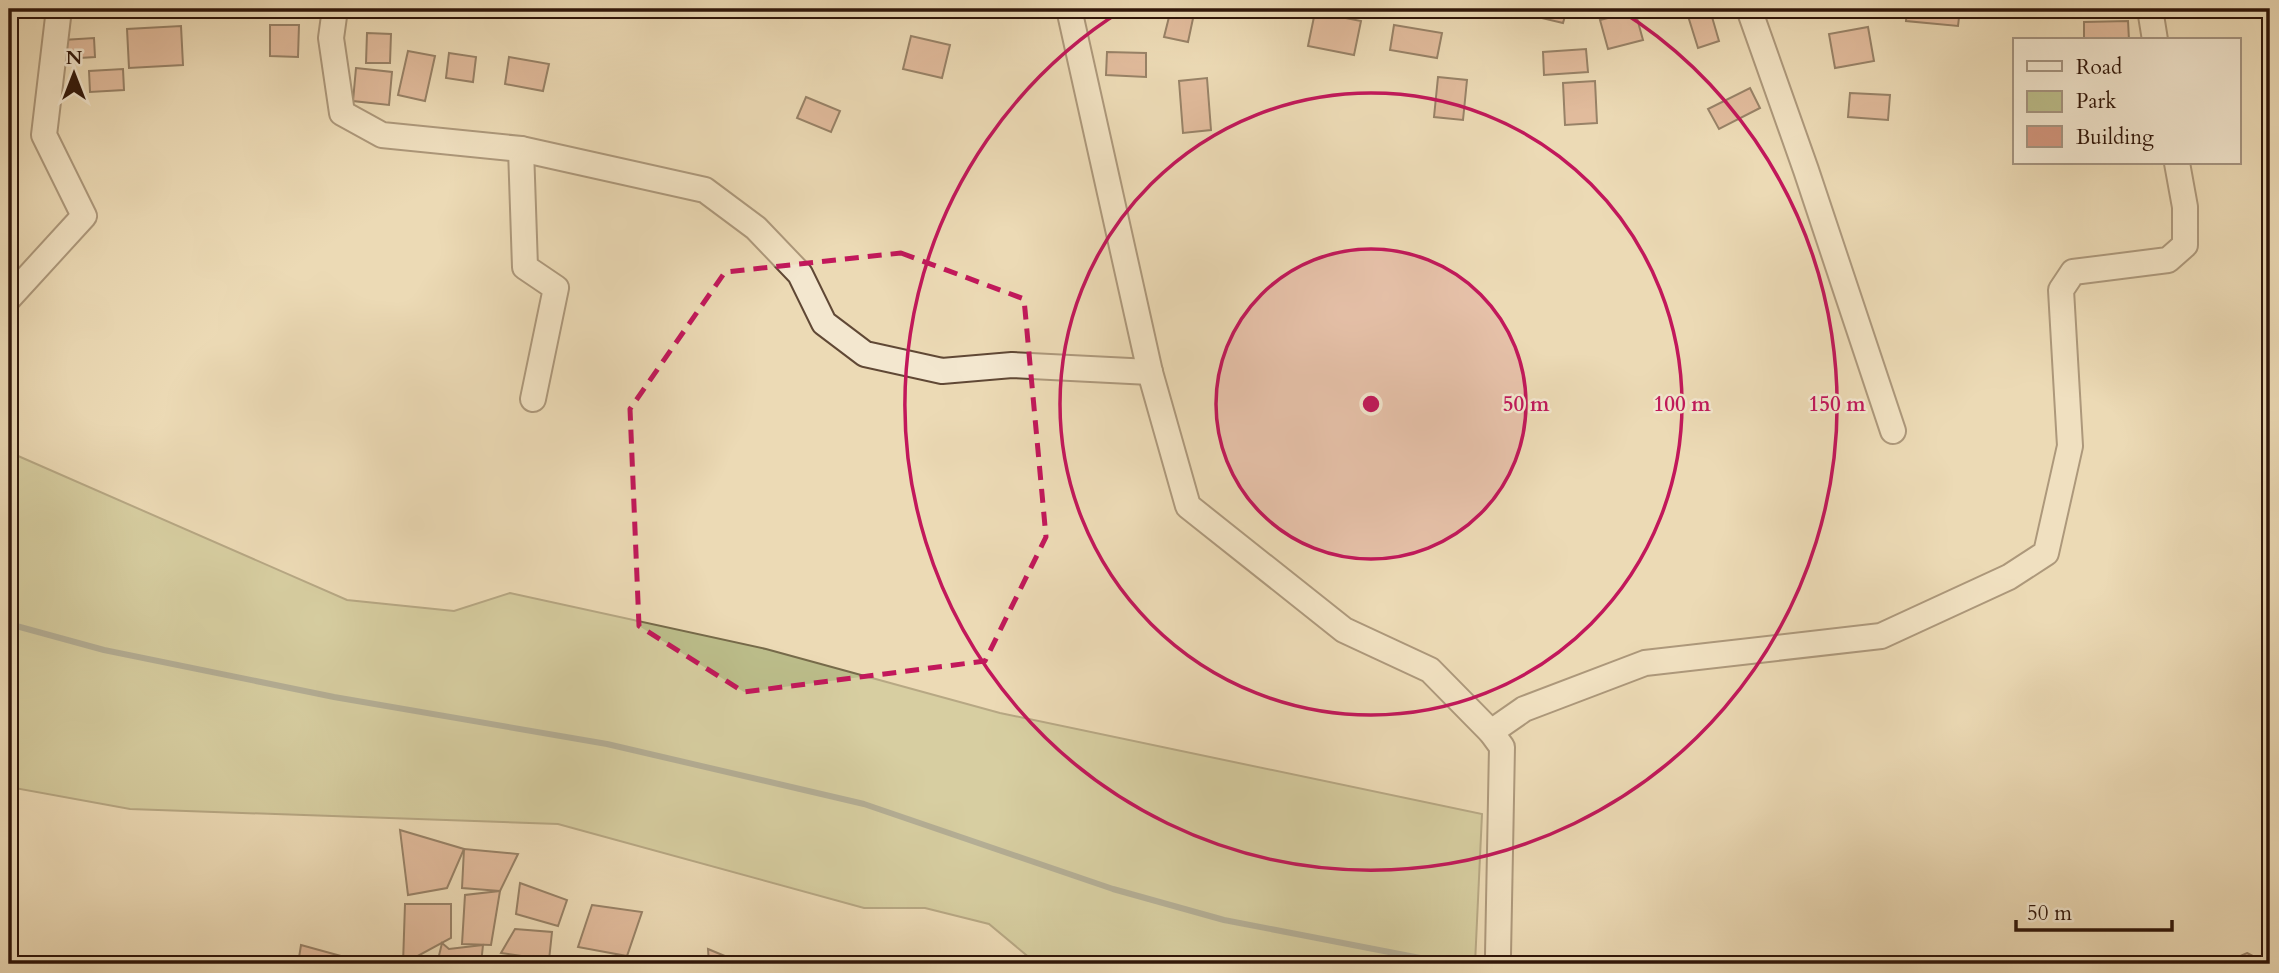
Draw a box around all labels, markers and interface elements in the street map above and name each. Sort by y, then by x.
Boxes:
north arrow [38,38,108,108]
legend [2013,38,2240,164]
text: N [66,45,83,71]
text: Road [2076,53,2122,82]
text: Park [2076,87,2117,116]
text: Building [2076,123,2154,152]
text: 50 m [1503,390,1550,419]
text: 100 m [1653,390,1711,419]
text: 150 m [1808,390,1866,419]
centre of rings [1359,392,1383,416]
scale bar [2016,889,2172,933]
text: 50 m [2027,899,2072,928]

